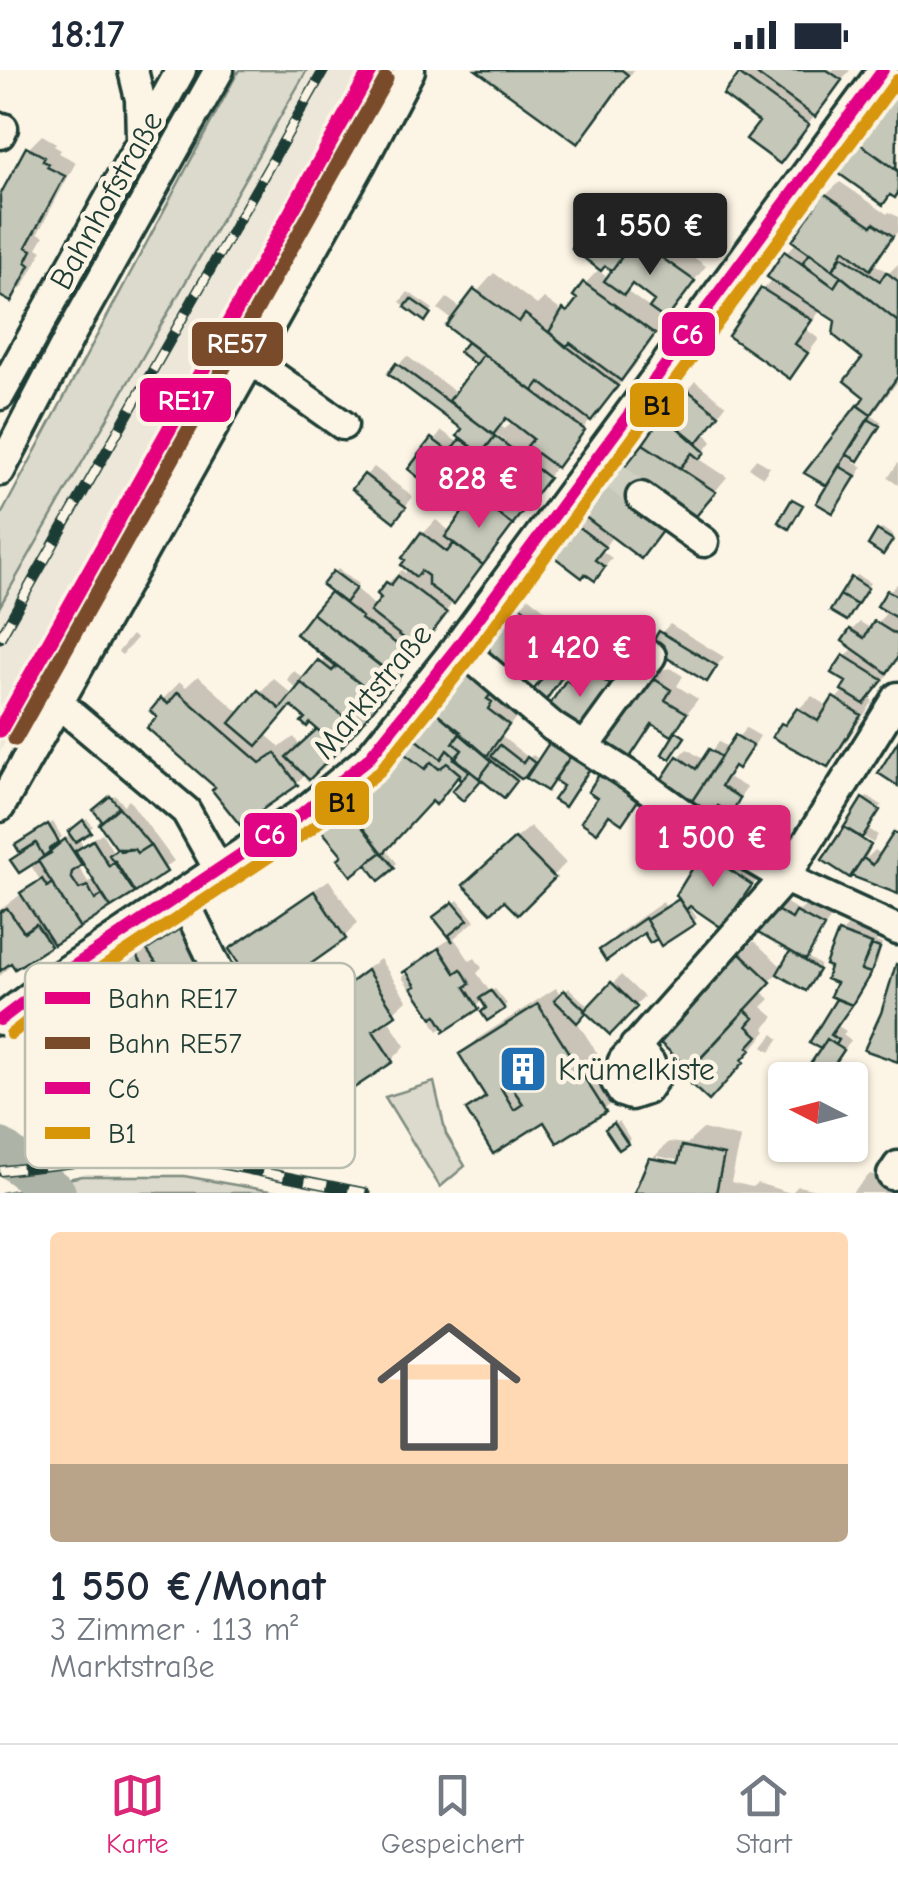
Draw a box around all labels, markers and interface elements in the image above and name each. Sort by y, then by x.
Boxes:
text: 18:17 [50,13,124,57]
street label: Bahnhofstraße [42,105,171,296]
pin: 1 550 € [558,193,742,278]
text: 1 550 € [595,207,705,244]
line badge: C6 [660,310,717,358]
text: C6 [672,319,704,351]
line badge: RE57 [190,320,285,368]
text: RE57 [207,328,268,360]
line badge: RE17 [138,376,233,424]
line badge: B1 [628,381,686,429]
text: RE17 [158,385,215,417]
text: B1 [643,390,671,422]
pin: 828 € [409,446,549,531]
text: 828 € [438,460,520,497]
pin: 1 420 € [488,615,672,700]
street label: Marktstraße [305,616,439,766]
text: 1 420 € [527,629,633,666]
line badge: B1 [313,779,371,827]
text: B1 [328,787,356,819]
pin: 1 500 € [621,805,805,890]
line badge: C6 [242,811,299,859]
text: C6 [254,819,286,851]
text: 1 500 € [657,819,769,856]
legend [25,963,355,1168]
text: Bahn RE17 [108,983,238,1015]
text: Bahn RE57 [108,1028,242,1060]
building icon: Krümelkiste [497,1043,549,1095]
place label: Krümelkiste [558,1051,715,1088]
north arrow [768,1062,868,1162]
map controls [768,1062,868,1162]
text: C6 [108,1073,140,1105]
text: B1 [108,1118,136,1150]
icon: home [359,1297,539,1477]
text: 1 550 €/Monat [50,1562,326,1611]
text: 3 Zimmer · 113 m² [50,1611,298,1648]
text: Marktstraße [50,1648,215,1685]
tab: Karte [106,1768,169,1860]
tab: Gespeichert [381,1768,523,1860]
tab: Start [736,1768,792,1860]

